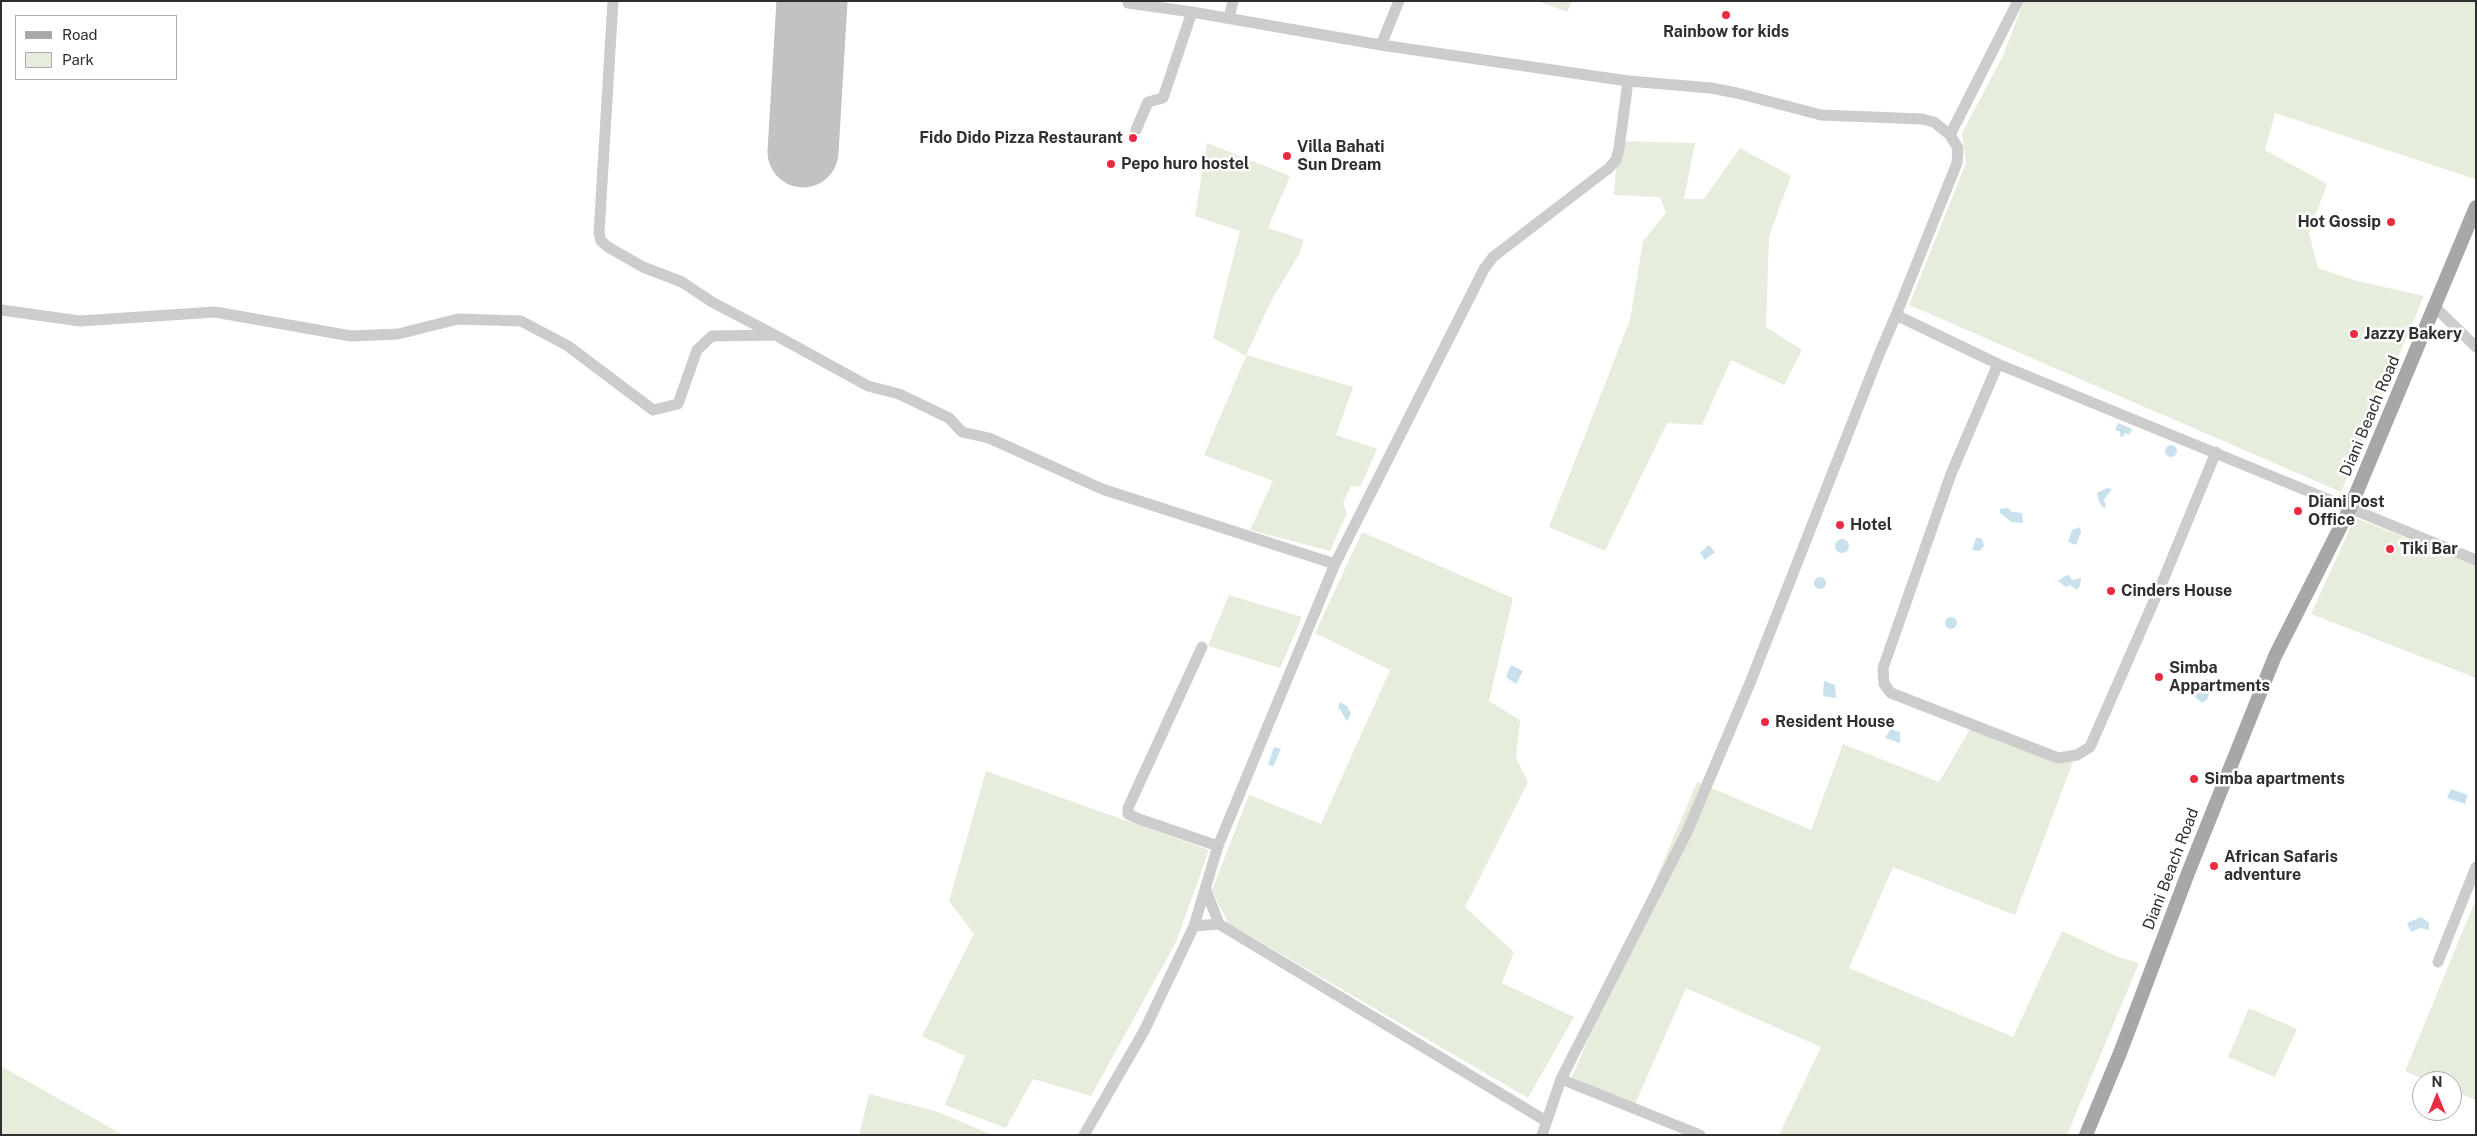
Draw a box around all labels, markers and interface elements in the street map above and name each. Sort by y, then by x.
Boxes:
marker: Rainbow for kids [1720,9,1732,21]
legend [15,15,178,80]
place label: Rainbow for kids [1663,22,1789,42]
text: Road [62,26,98,43]
text: Park [62,51,94,68]
place label: Fido Dido Pizza Restaurant [919,128,1123,148]
marker: Fido Dido Pizza Restaurant [1127,132,1139,144]
place label: Villa Bahati Sun Dream [1297,137,1385,175]
marker: Villa Bahati Sun Dream [1281,150,1293,162]
place label: Pepo huro hostel [1121,154,1249,174]
marker: Pepo huro hostel [1105,158,1117,170]
place label: Hot Gossip [2298,212,2381,232]
marker: Hot Gossip [2385,216,2397,228]
place label: Jazzy Bakery [2364,324,2462,344]
marker: Jazzy Bakery [2348,328,2360,340]
street label: Diani Beach Road [2336,353,2404,479]
place label: Diani Post Office [2308,492,2385,530]
marker: Diani Post Office [2292,505,2304,517]
place label: Hotel [1850,515,1892,535]
marker: Hotel [1834,519,1846,531]
place label: Tiki Bar [2400,539,2458,559]
marker: Tiki Bar [2384,543,2396,555]
place label: Cinders House [2121,581,2232,601]
marker: Cinders House [2105,585,2117,597]
place label: Simba Appartments [2169,658,2270,696]
marker: Simba Appartments [2153,671,2165,683]
place label: Resident House [1775,712,1895,732]
marker: Resident House [1759,716,1771,728]
place label: Simba apartments [2204,769,2345,789]
marker: Simba apartments [2188,773,2200,785]
street label: Diani Beach Road [2139,805,2203,933]
place label: African Safaris adventure [2224,847,2338,885]
marker: African Safaris adventure [2208,860,2220,872]
north arrow [2412,1071,2462,1121]
text: N [2432,1074,2442,1090]

